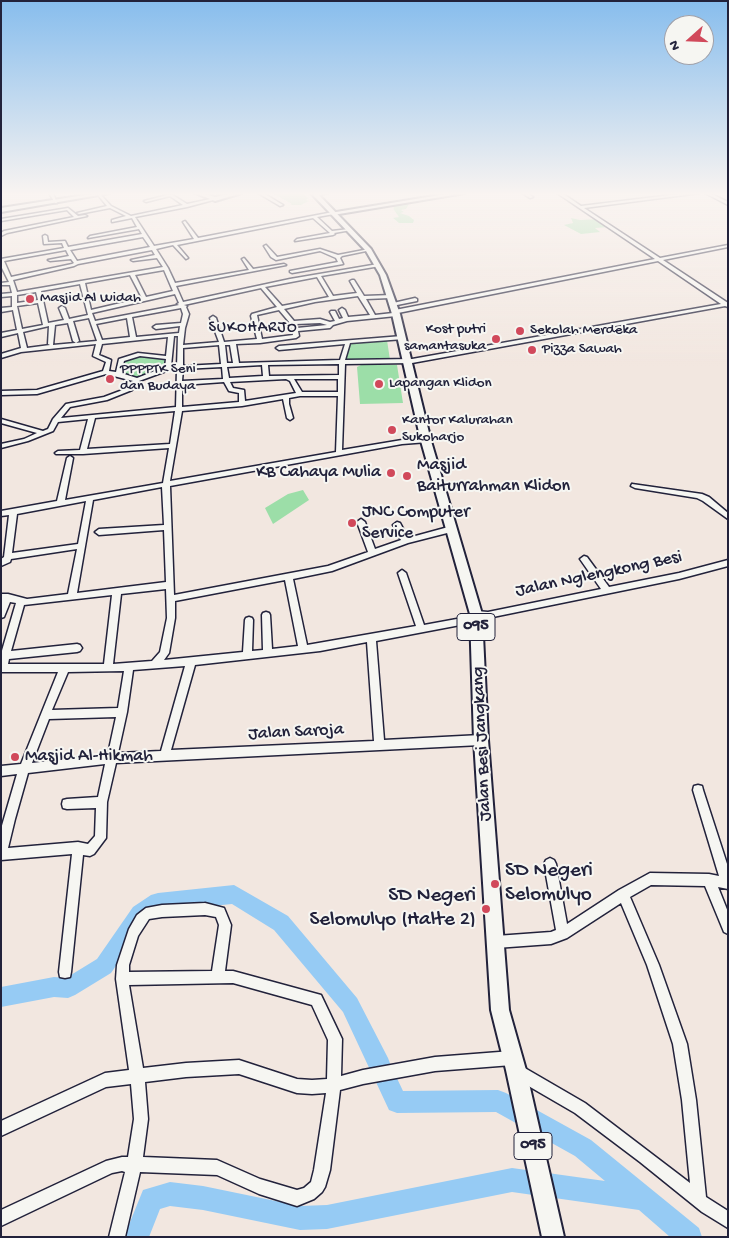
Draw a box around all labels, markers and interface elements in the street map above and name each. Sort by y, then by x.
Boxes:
north arrow [664,15,714,65]
text: N [666,38,685,52]
place label: Masjid Al Widah [40,290,141,308]
marker: Masjid Al Widah [24,293,36,305]
district label: SUKOHARJO [207,319,299,339]
place label: Kost putri samantasuka [404,321,486,356]
place label: Sekolah Merdeka [530,322,637,340]
marker: Sekolah Merdeka [514,325,526,337]
marker: Kost putri samantasuka [490,333,502,345]
place label: Pizza Sawah [542,341,622,359]
marker: Pizza Sawah [526,344,538,356]
place label: PPPPTK Seni dan Budaya [120,361,196,396]
marker: PPPPTK Seni dan Budaya [104,373,116,385]
place label: Lapangan Klidon [389,375,492,393]
marker: Lapangan Klidon [373,378,385,390]
place label: Kantor Kalurahan Sukoharjo [402,412,513,447]
marker: Kantor Kalurahan Sukoharjo [386,424,398,436]
place label: Masjid Baiturrahman Klidon [417,455,570,498]
place label: KB Cahaya Mulia [256,462,381,484]
marker: KB Cahaya Mulia [385,467,397,479]
marker: Masjid Baiturrahman Klidon [401,470,413,482]
place label: JNC Computer Service [362,502,469,544]
marker: JNC Computer Service [346,517,358,529]
street label: Jalan Nglengkong Besi [514,547,684,603]
road number: 095 [457,614,495,640]
street label: Jalan Besi Jangkang [468,666,498,822]
street label: Jalan Saroja [248,720,344,746]
place label: Masjid Al-Hikmah [25,746,153,768]
marker: Masjid Al-Hikmah [9,751,21,763]
place label: SD Negeri Selomulyo [505,859,593,909]
marker: SD Negeri Selomulyo [489,878,501,890]
place label: SD Negeri Selomulyo (Halte 2) [309,884,476,934]
marker: SD Negeri Selomulyo (Halte 2) [480,903,492,915]
road number: 095 [514,1132,552,1160]

